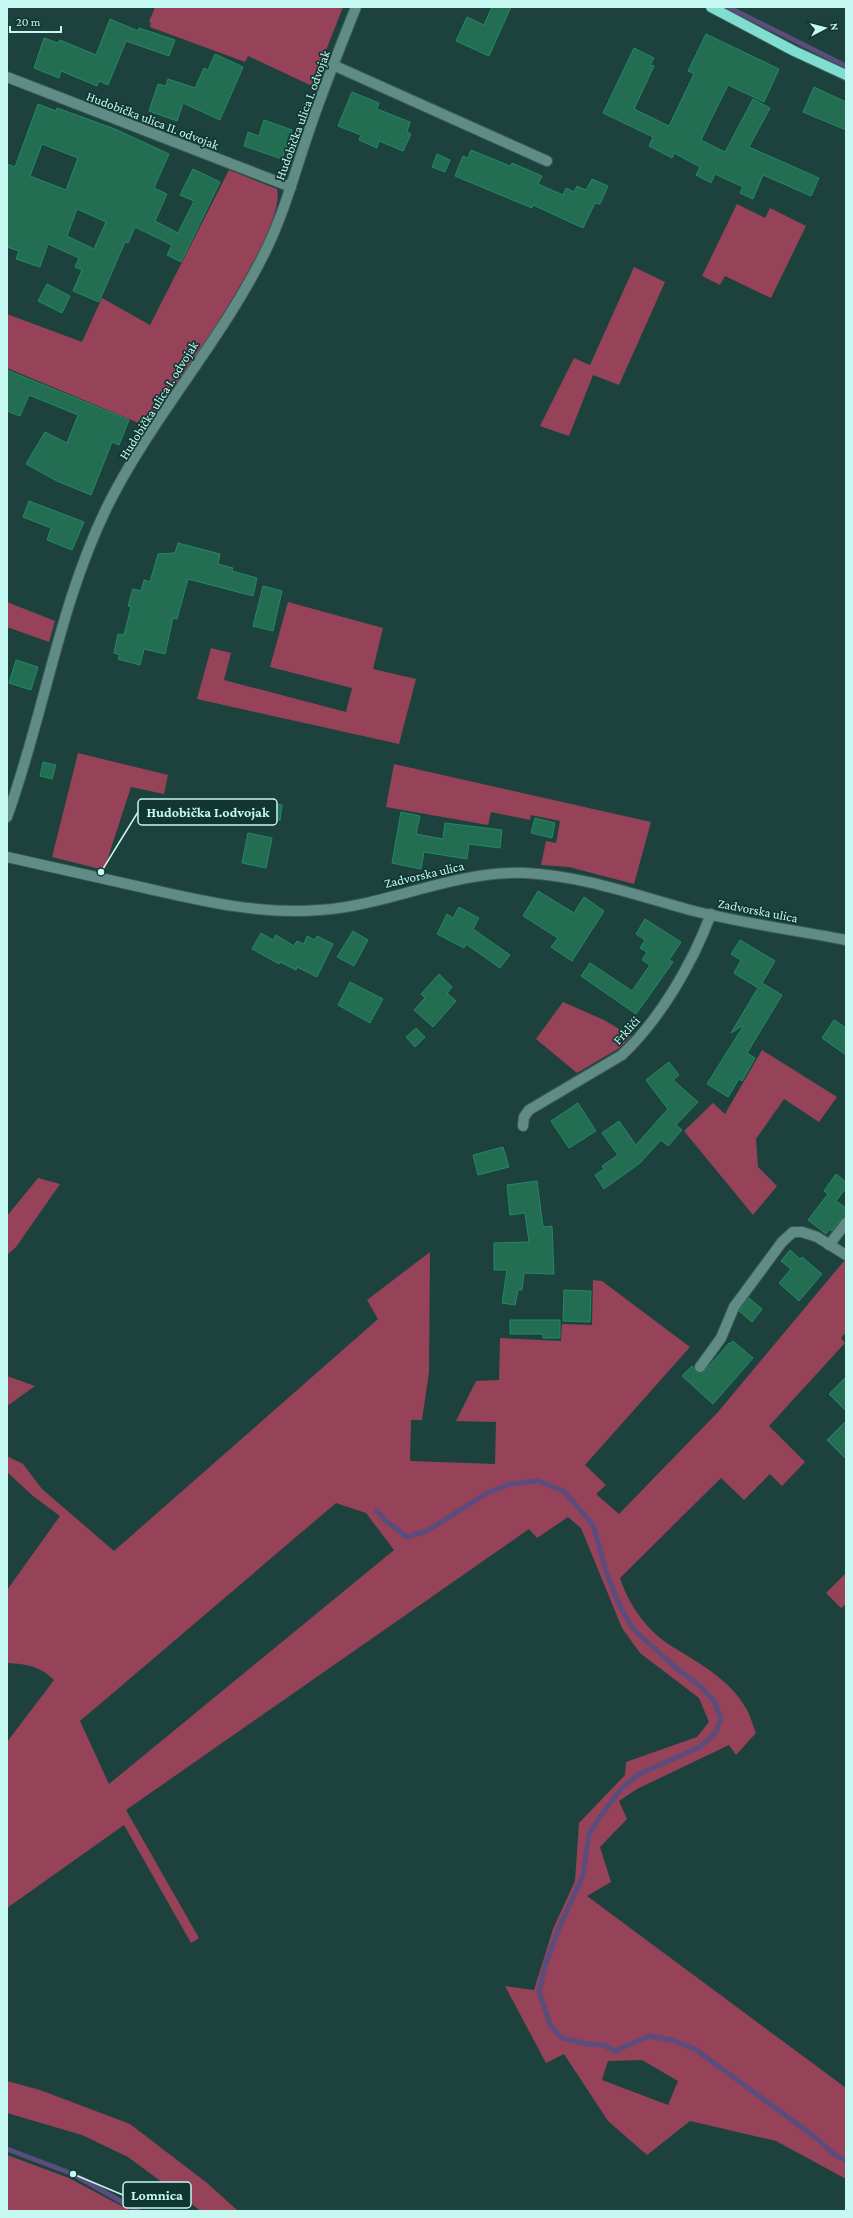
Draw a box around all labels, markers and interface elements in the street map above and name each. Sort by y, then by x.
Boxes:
scale bar [10,8,61,34]
north arrow [805,8,845,48]
text: 20 m [16,15,41,29]
text: N [829,22,841,32]
street label: Hudobička ulica I. odvojak [272,48,334,182]
street label: Hudobička ulica II. odvojak [84,88,222,154]
street label: Hudobička ulica I. odvojak [116,338,202,463]
callout: Hudobička I.odvojak [138,799,277,825]
text: Hudobička I.odvojak [146,804,270,821]
street label: Zadvorska ulica [383,858,465,891]
street label: Zadvorska ulica [717,895,799,926]
street label: Frkliči [610,1013,643,1048]
callout: Lomnica [123,2182,191,2208]
text: Lomnica [131,2187,183,2203]

